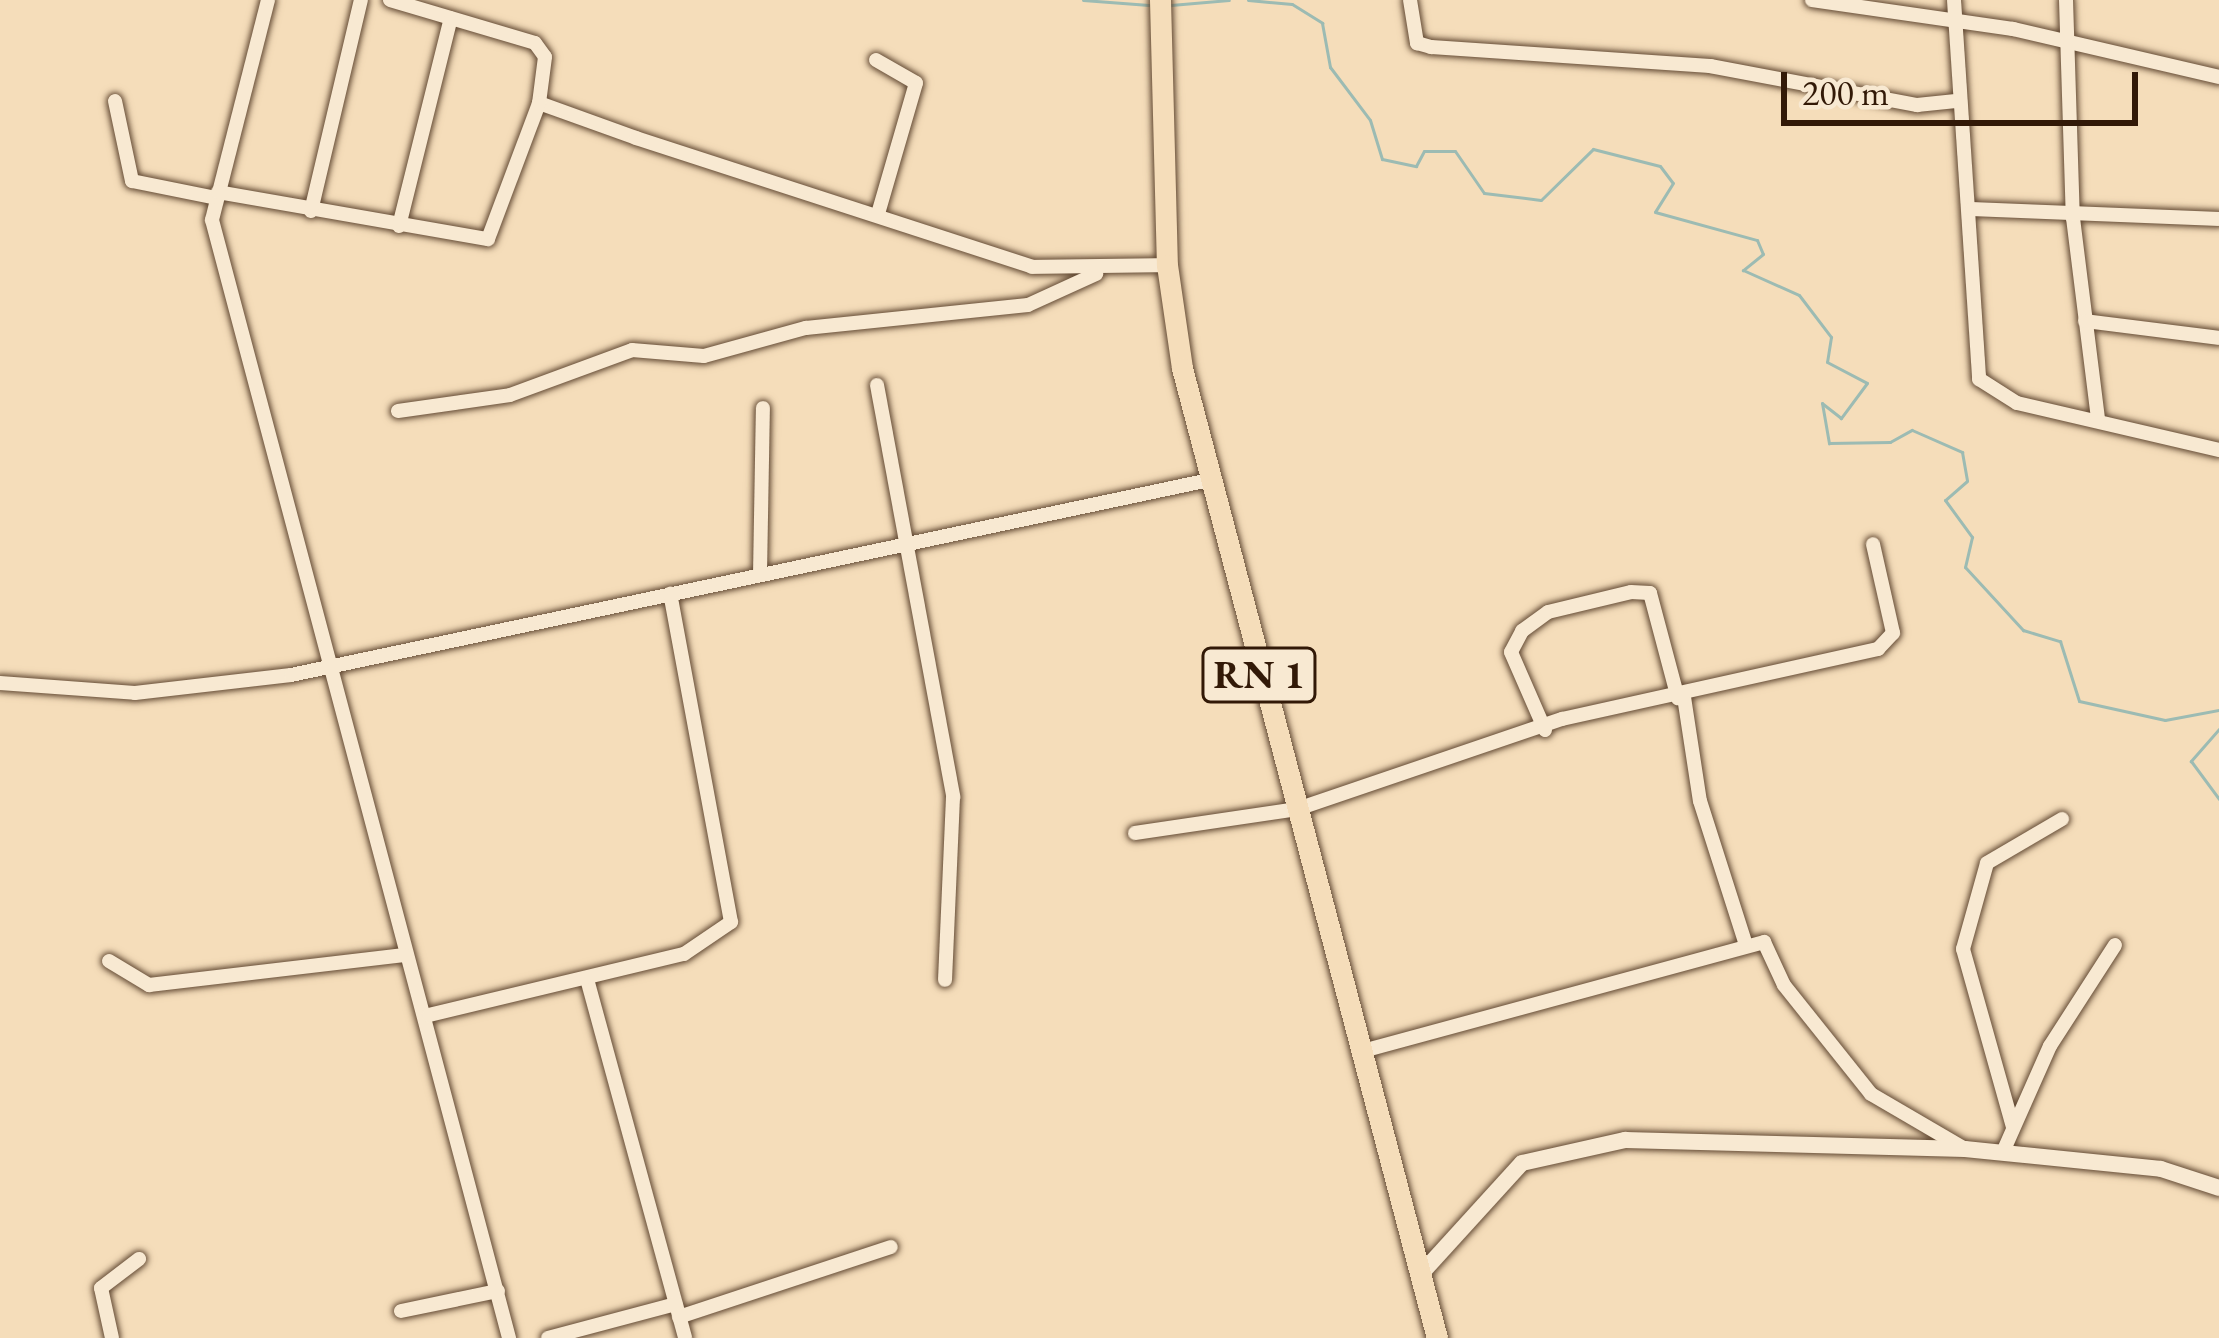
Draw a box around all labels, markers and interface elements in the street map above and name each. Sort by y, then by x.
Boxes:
scale bar [1787,48,2144,122]
text: 200 m [1802,69,1889,116]
road number: RN 1 [1199,642,1319,708]

